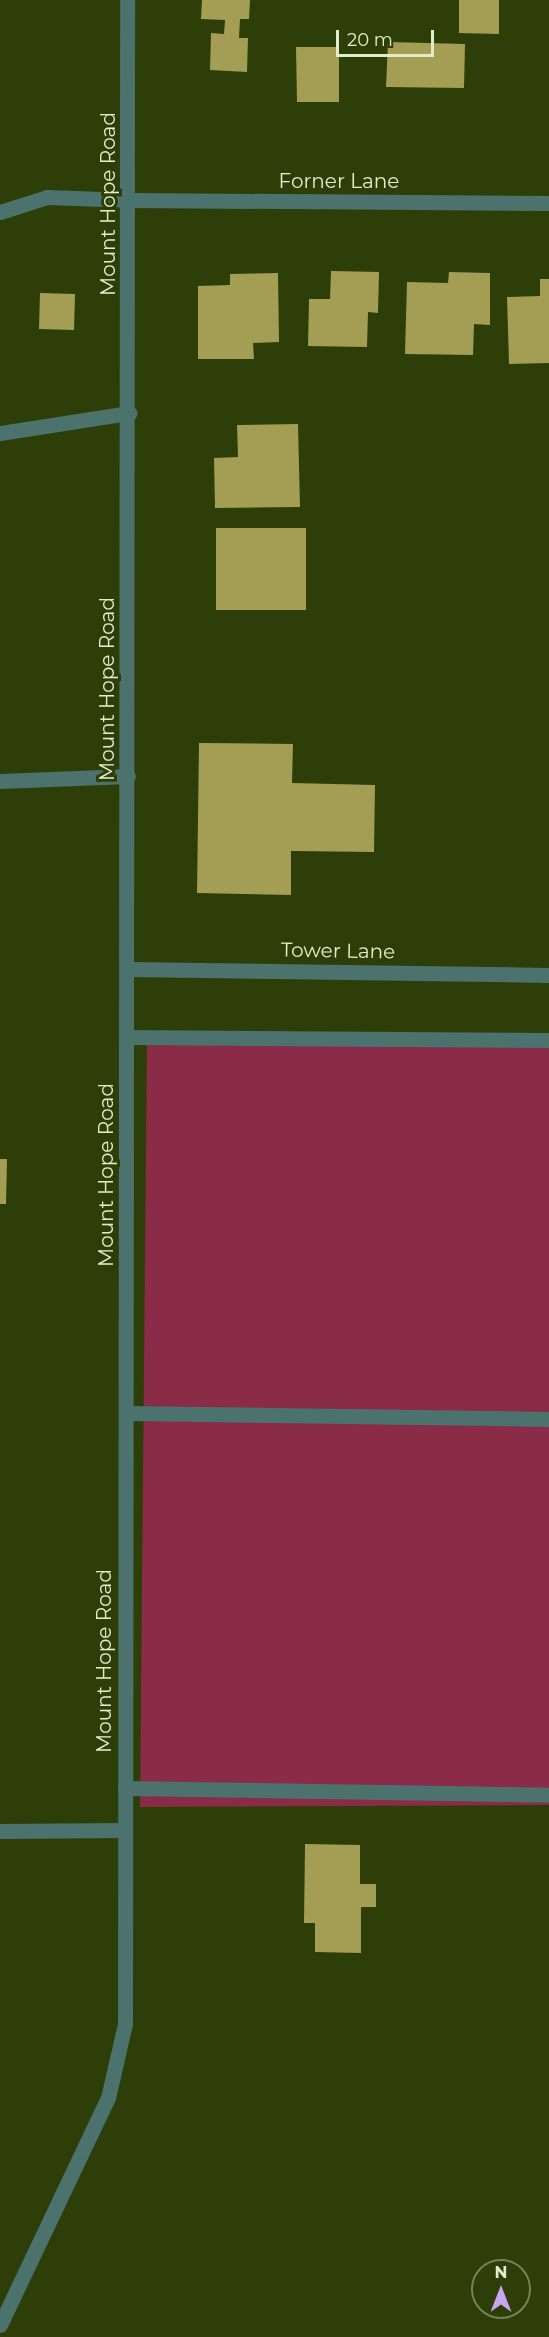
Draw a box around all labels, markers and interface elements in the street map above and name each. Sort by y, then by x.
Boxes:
scale bar [339,18,436,56]
text: 20 m [347,29,393,51]
street label: Mount Hope Road [96,112,120,296]
street label: Forner Lane [279,169,399,193]
street label: Mount Hope Road [95,597,119,781]
street label: Tower Lane [281,938,395,964]
street label: Mount Hope Road [94,1083,118,1267]
street label: Mount Hope Road [92,1569,116,1753]
north arrow [471,2259,531,2319]
text: N [495,2263,507,2282]

